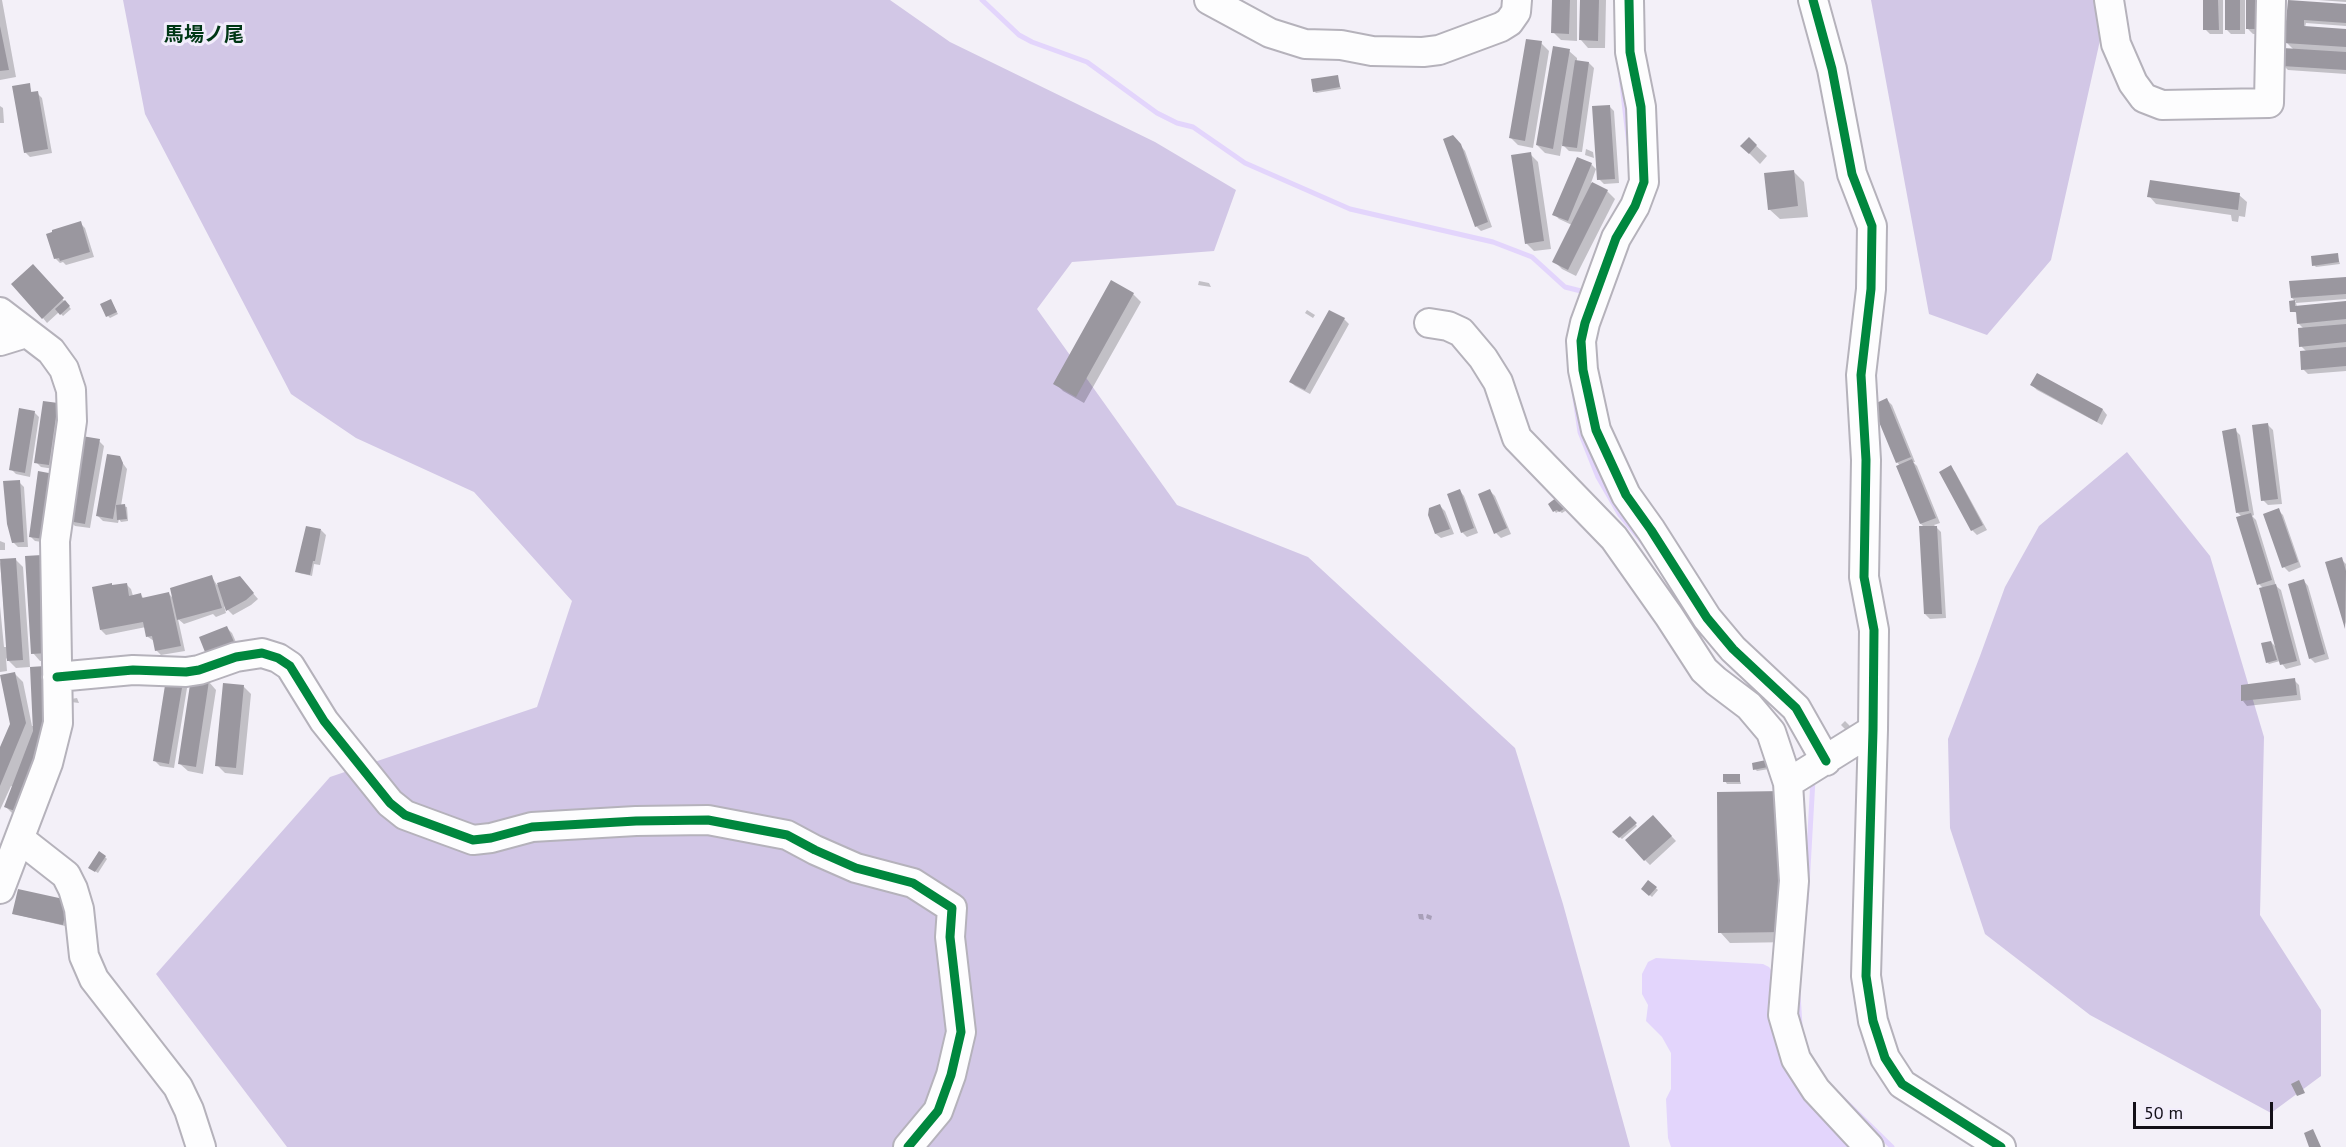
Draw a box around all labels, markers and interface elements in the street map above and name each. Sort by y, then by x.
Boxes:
district label: 馬場ノ尾 [164,23,244,47]
scale bar [2136,1090,2276,1128]
text: 50 m [2144,1101,2183,1124]

